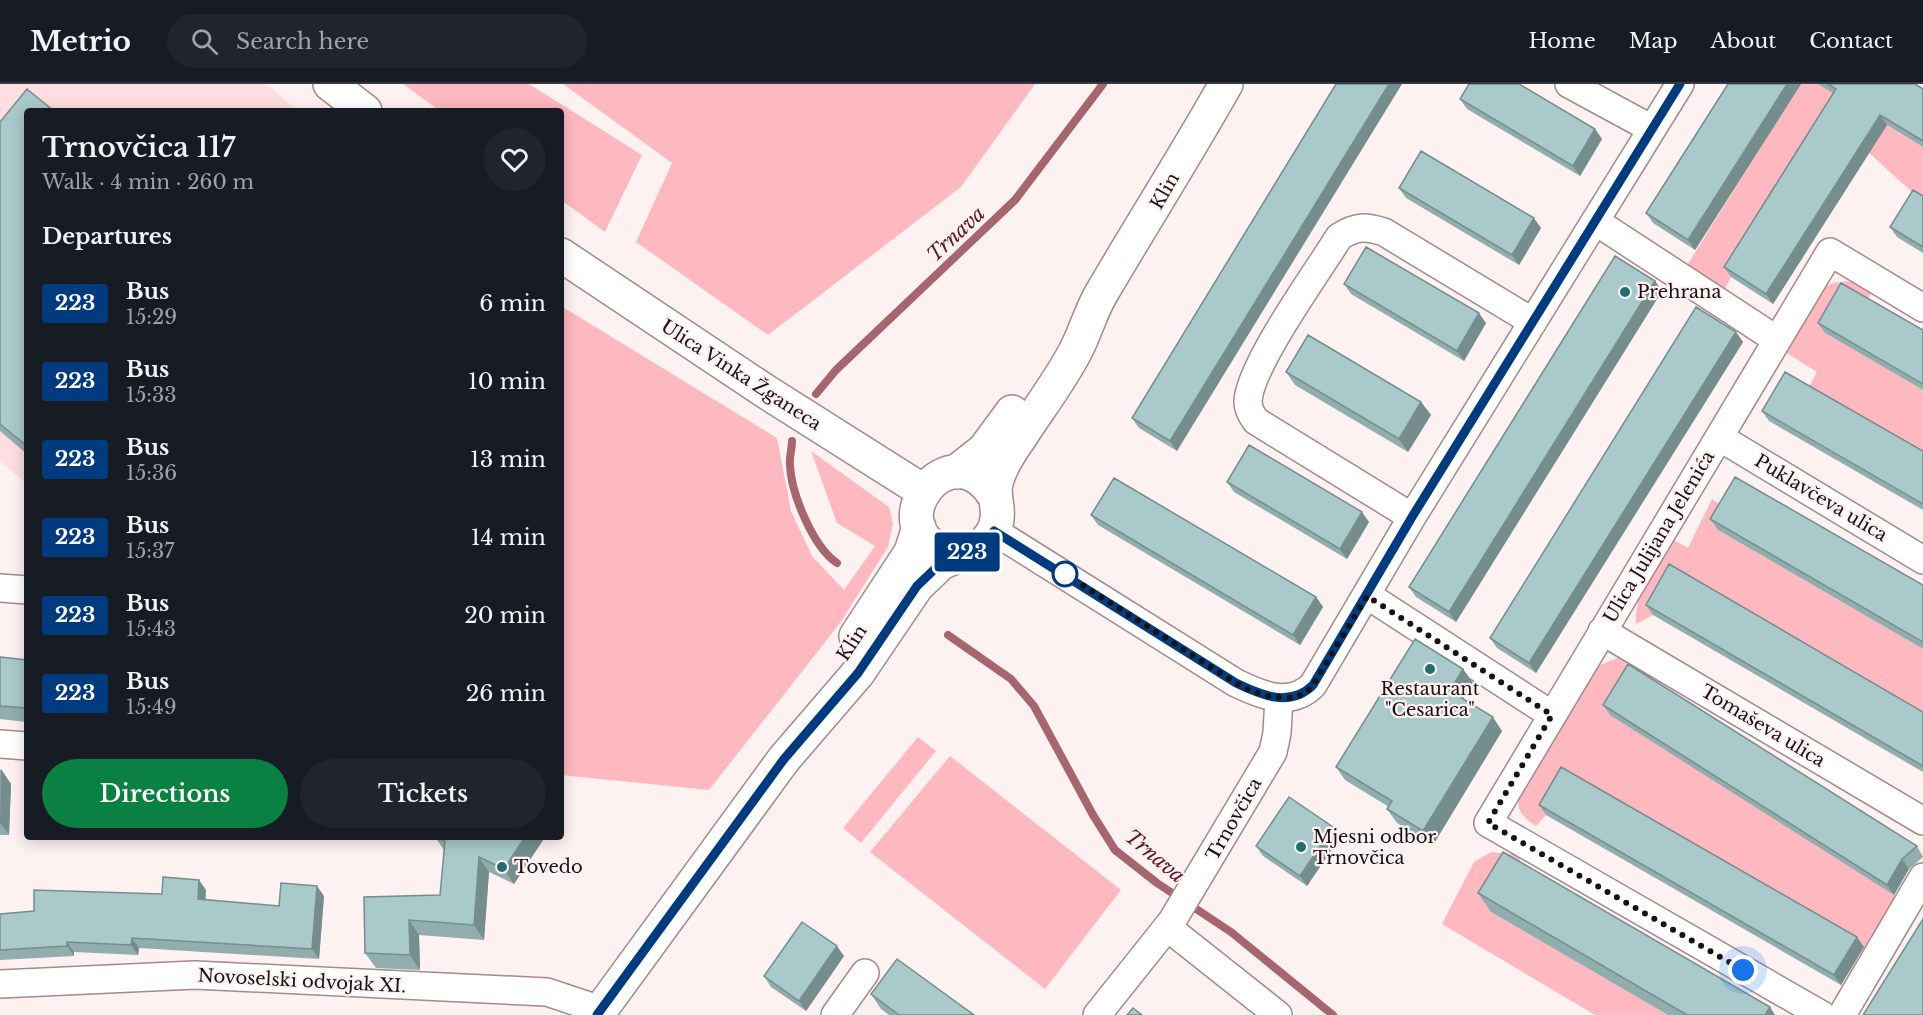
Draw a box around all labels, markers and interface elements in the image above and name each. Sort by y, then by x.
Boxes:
search box [167,14,587,68]
text: Metrio [30,24,131,59]
icon: search [188,25,221,58]
text: Search here [236,28,369,55]
text: Home [1529,28,1596,54]
text: Map [1629,28,1677,54]
text: About [1710,28,1776,54]
text: Contact [1809,28,1893,54]
button: heart [483,128,546,191]
text: Trnovčica 117 [42,130,235,165]
street label: Klin [1146,169,1184,213]
text: Walk · 4 min · 260 m [42,170,254,194]
water label: Trnava [922,201,990,267]
text: Departures [42,223,172,250]
text: Bus [126,278,169,305]
place label: Prehrana [1637,281,1721,303]
marker: Prehrana [1618,285,1632,299]
text: 223 [55,290,95,316]
text: 6 min [479,290,546,317]
text: 15:29 [126,305,177,329]
street label: Ulica Vinka Žganeca [657,314,826,435]
text: Bus [126,356,169,383]
text: 223 [55,368,95,394]
text: 10 min [468,368,546,395]
text: 15:33 [126,383,177,407]
text: Bus [126,434,169,461]
text: 223 [55,446,95,472]
text: 13 min [470,446,546,473]
street label: Ulica Julijana Jelenića [1599,447,1719,627]
street label: Puklavčeva ulica [1751,450,1891,546]
text: 15:36 [126,461,177,485]
text: Bus [126,512,169,539]
text: 223 [55,524,95,550]
text: 14 min [471,524,546,551]
line badge: 223 [932,532,1002,572]
text: 15:37 [126,539,174,563]
text: 223 [947,539,987,565]
unlabelled marker [1052,561,1078,587]
text: Bus [126,590,169,617]
text: 223 [55,602,95,628]
text: 20 min [464,602,546,629]
text: 15:43 [126,617,176,641]
street label: Klin [832,621,872,665]
marker: Restaurant "Cesarica" [1423,662,1437,676]
text: Bus [126,668,169,695]
place label: Restaurant "Cesarica" [1380,678,1480,721]
text: 223 [55,680,95,706]
text: 26 min [466,680,546,707]
street label: Tomaševa ulica [1697,680,1829,772]
text: 15:49 [126,695,177,719]
button: Directions [42,759,288,828]
button: Tickets [300,759,546,828]
street label: Trnovčica [1202,774,1266,864]
water label: Trnava [1120,824,1190,888]
place label: Mjesni odbor Trnovčica [1313,826,1437,869]
marker: Mjesni odbor Trnovčica [1294,840,1308,854]
place label: Tovedo [514,856,583,878]
marker: Tovedo [495,860,509,874]
your location [1728,955,1758,985]
street label: Novoselski odvojak XI. [197,965,407,997]

